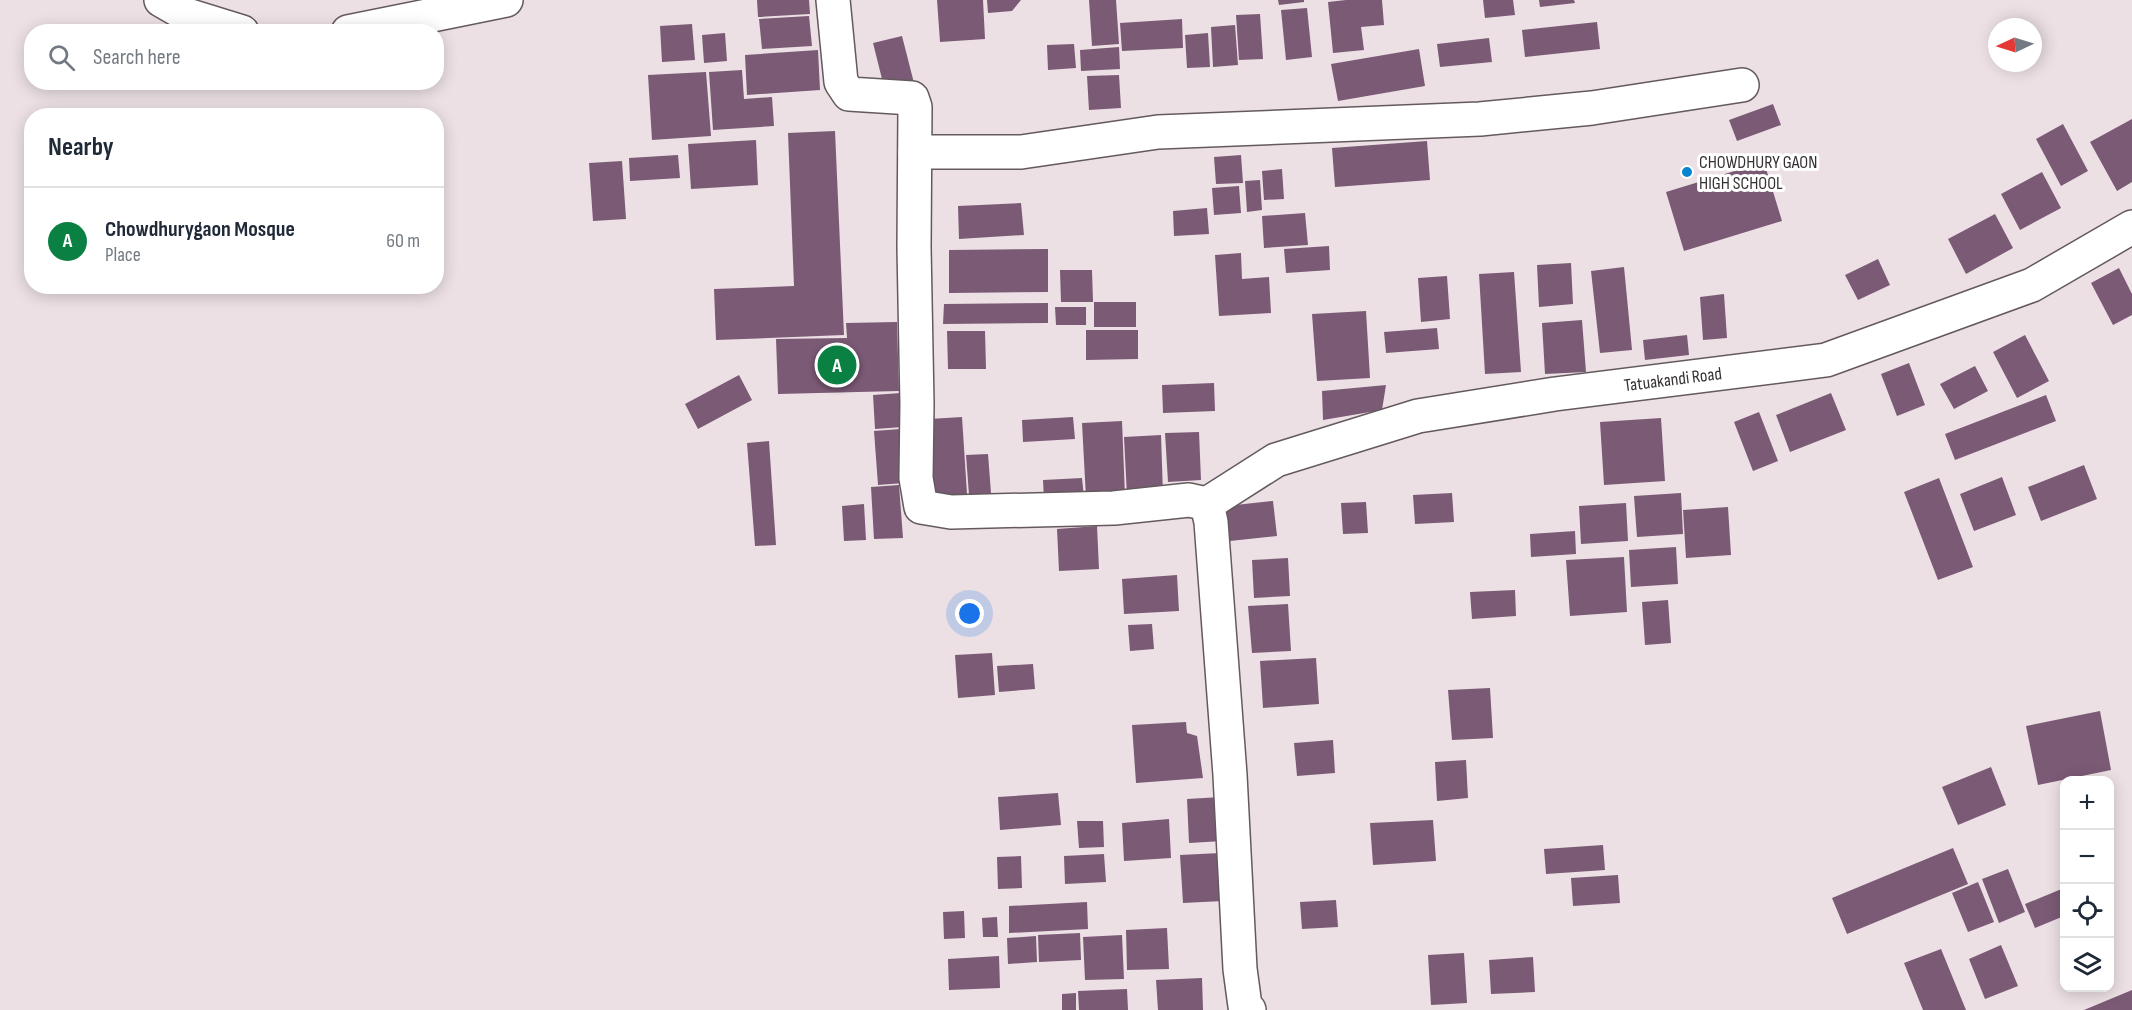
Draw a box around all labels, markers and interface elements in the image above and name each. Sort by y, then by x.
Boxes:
north arrow [1988,18,2042,72]
search box [24,24,444,90]
icon: search [45,41,78,74]
text: Search here [93,44,180,71]
text: Nearby [48,132,114,163]
place label: CHOWDHURY GAON HIGH SCHOOL [1699,152,1817,194]
marker: CHOWDHURY GAON HIGH SCHOOL [1680,165,1694,179]
text: Chowdhurygaon Mosque [105,216,295,243]
text: A [63,229,72,253]
text: 60 m [386,229,420,253]
text: Place [105,243,141,267]
pin: A [818,342,856,388]
street label: Tatuakandi Road [1623,363,1723,396]
your location [955,599,984,628]
map controls [2060,776,2114,992]
button: + [2060,776,2114,830]
button: − [2060,830,2114,884]
button: locate [2060,884,2114,938]
button: layers [2060,938,2114,992]

